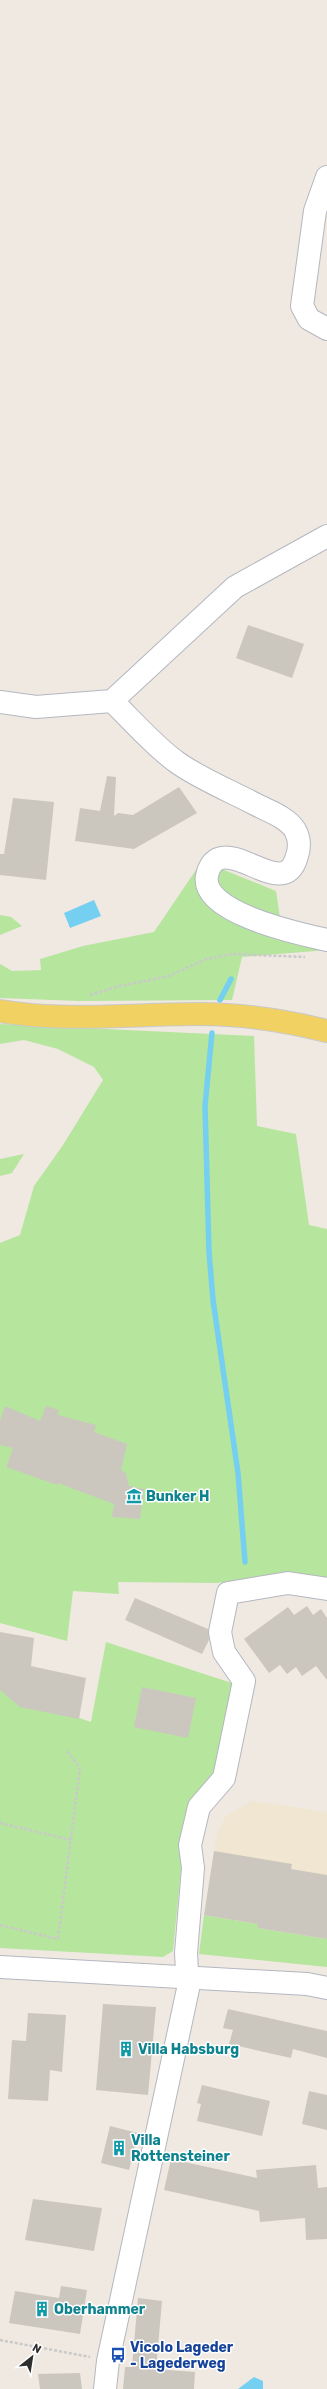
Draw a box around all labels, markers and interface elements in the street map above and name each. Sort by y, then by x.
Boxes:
museum icon: Bunker H [125,1487,143,1505]
place label: Bunker H [146,1488,210,1505]
building icon: Villa Habsburg [117,2040,135,2058]
place label: Villa Habsburg [138,2041,239,2058]
place label: Villa Rottensteiner [131,2132,230,2165]
building icon: Villa Rottensteiner [110,2139,128,2157]
building icon: Oberhammer [33,2300,51,2318]
place label: Oberhammer [54,2301,146,2318]
north arrow [12,2337,52,2377]
place label: Vicolo Lageder - Lagederweg [130,2339,234,2372]
text: N [30,2341,43,2356]
bus stop icon: Vicolo Lageder - Lagederweg [109,2346,127,2364]

